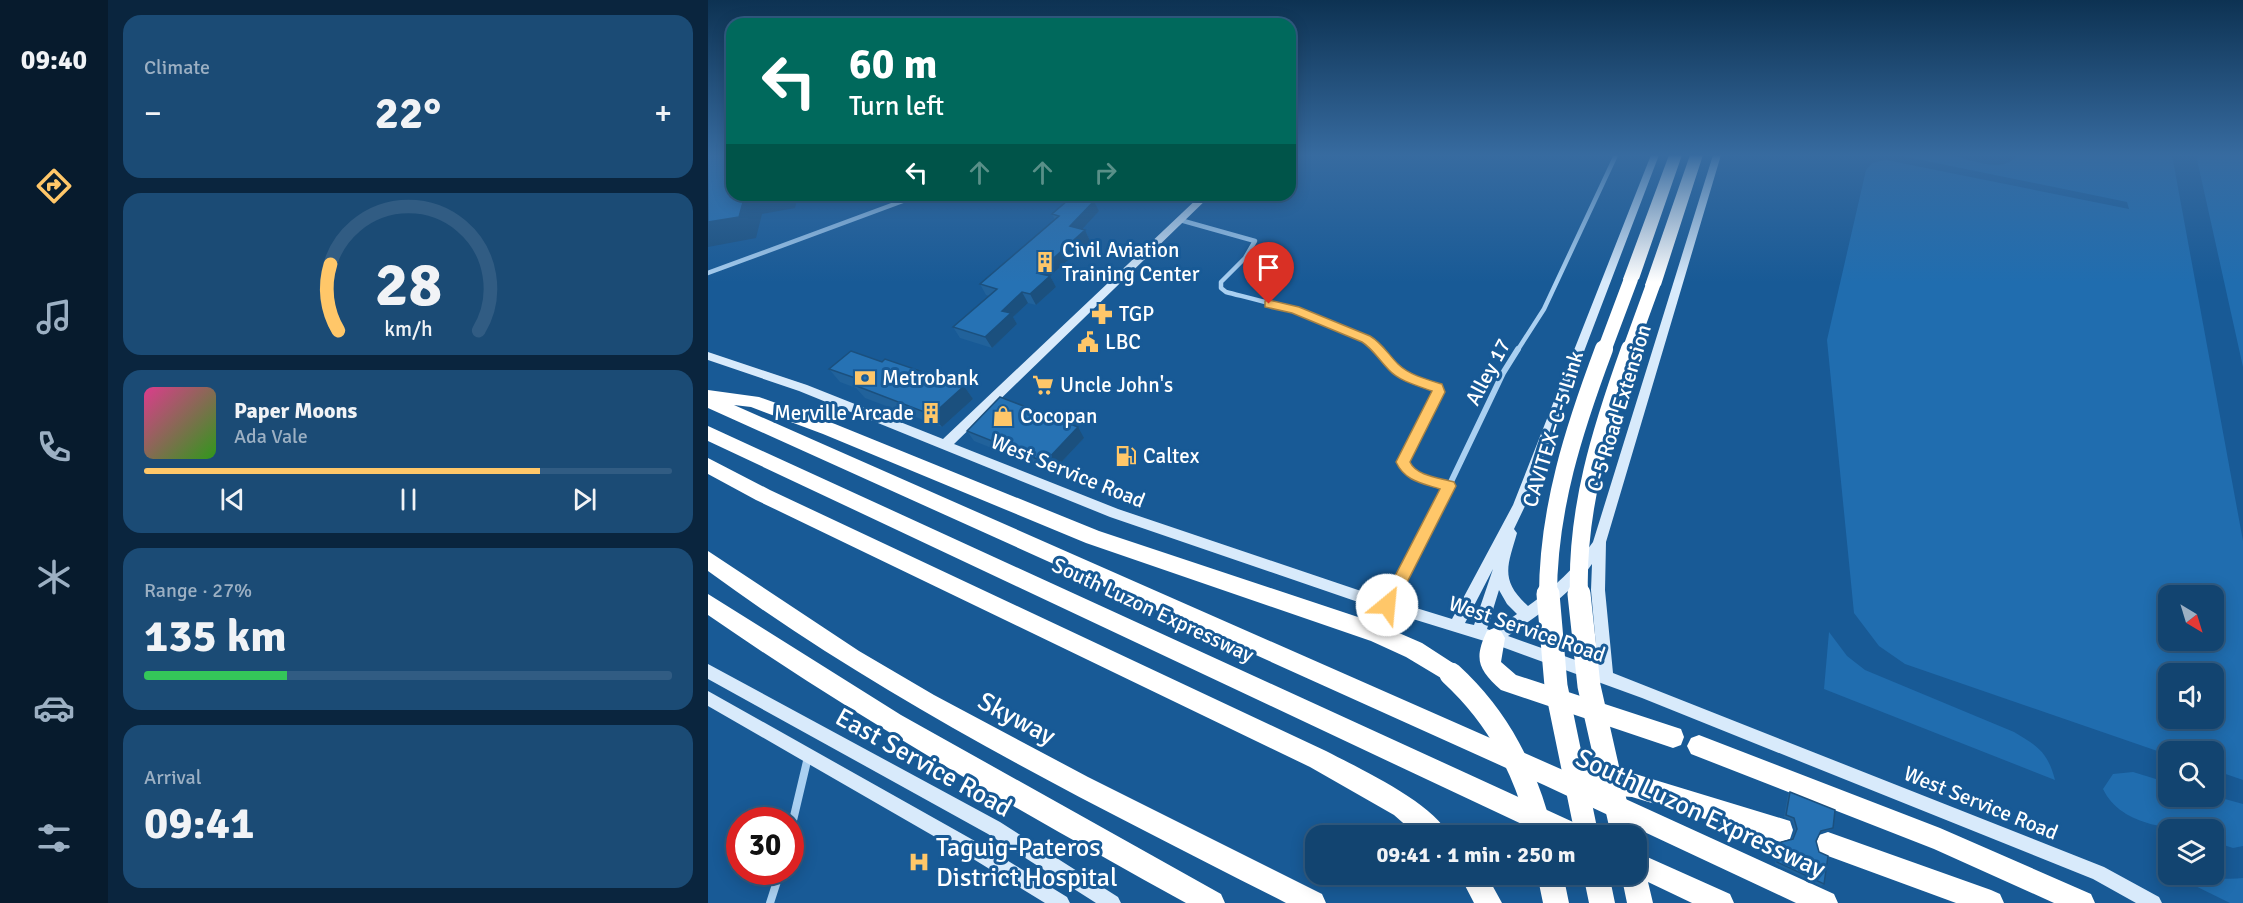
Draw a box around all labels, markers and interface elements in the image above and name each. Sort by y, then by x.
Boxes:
text: 60 m [849,39,938,90]
icon: left [750,42,828,120]
text: 09:40 [21,44,87,77]
text: Climate [144,55,210,80]
text: 22° [375,86,441,141]
text: Turn left [849,90,944,123]
text: − [144,93,162,134]
text: + [654,93,672,134]
icon: left [900,156,933,189]
icon: ahead [963,156,996,189]
icon: ahead [1026,156,1059,189]
icon: right [1089,156,1122,189]
icon: directions [33,165,75,207]
place label: Civil Aviation Training Center [1062,237,1200,287]
pin [1243,242,1294,304]
text: 28 [374,246,442,323]
building icon: Civil Aviation Training Center [1033,250,1057,274]
icon: arrive [1252,251,1285,284]
icon: music [33,296,75,338]
place label: TGP [1119,301,1154,327]
pharmacy icon: TGP [1090,302,1114,326]
text: km/h [384,316,432,342]
street label: C-5 Road Extension [1581,321,1657,495]
place label: LBC [1105,329,1141,355]
public building icon: LBC [1076,330,1100,354]
street label: Alley 17 [1460,334,1516,410]
street label: CAVITEX–C-5 Link [1517,347,1589,510]
place label: Metrobank [882,365,979,391]
bank icon: Metrobank [853,366,877,390]
place label: Uncle John's [1060,372,1173,398]
supermarket icon: Uncle John's [1031,373,1055,397]
text: Paper Moons [234,397,357,424]
place label: Merville Arcade [774,400,914,426]
building icon: Merville Arcade [919,401,943,425]
place label: Cocopan [1020,403,1097,429]
shop icon: Cocopan [991,404,1015,428]
text: Ada Vale [234,424,308,449]
icon: phone [33,426,75,468]
street label: West Service Road [987,428,1149,514]
place label: Caltex [1143,443,1200,469]
fuel station icon: Caltex [1114,444,1138,468]
icon: previous [216,483,249,516]
icon: pause [392,483,425,516]
icon: next [568,483,601,516]
street label: South Luzon Expressway [1048,552,1258,668]
icon: climate [33,556,75,598]
position arrow [1355,573,1419,637]
text: Range · 27% [144,578,252,603]
north arrow [2158,585,2224,651]
map controls [2158,585,2224,885]
street label: West Service Road [1445,590,1609,668]
text: 135 km [144,609,287,664]
button: sound [2158,663,2224,729]
street label: Skyway [972,685,1061,753]
icon: car [33,687,75,729]
street label: East Service Road [830,701,1017,825]
button: search [2158,741,2224,807]
street label: South Luzon Expressway [1571,742,1831,886]
street label: West Service Road [1900,760,2062,846]
text: Arrival [144,765,202,790]
text: 09:41 [144,796,254,851]
speed limit sign: 30 [726,807,804,885]
icon: filters [33,817,75,859]
button: layers [2158,819,2224,885]
place label: Taguig-Pateros District Hospital [936,832,1118,894]
text: 09:41 · 1 min · 250 m [1376,841,1576,868]
hospital icon: Taguig-Pateros District Hospital [907,850,931,874]

